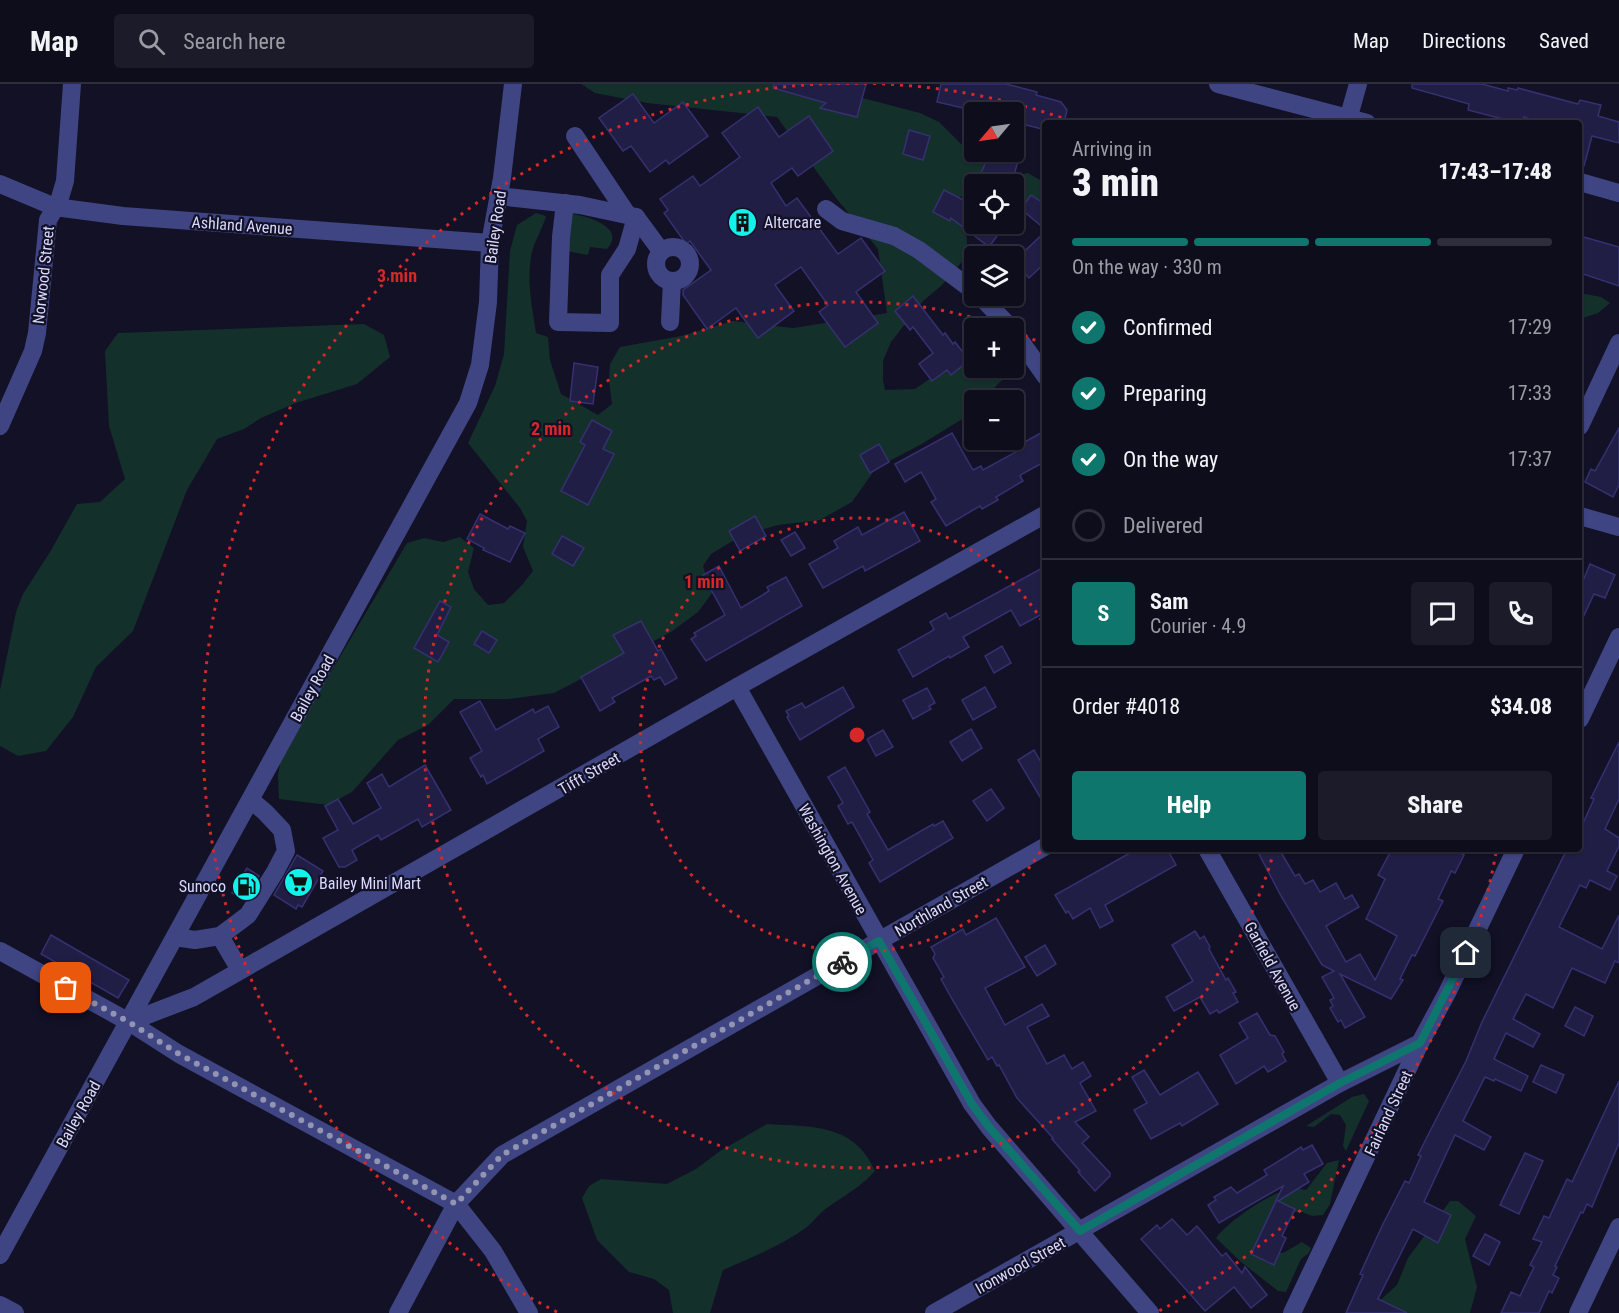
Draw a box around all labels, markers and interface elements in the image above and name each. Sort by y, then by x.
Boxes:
search box [114,14,534,68]
text: Map [30,25,78,58]
icon: search [135,25,168,58]
text: Search here [183,29,286,54]
text: Map [1353,29,1389,53]
text: Directions [1422,29,1506,53]
text: Saved [1539,29,1589,53]
north arrow [964,102,1024,162]
map controls [964,102,1024,450]
text: Arriving in [1072,137,1152,161]
text: 17:43–17:48 [1438,159,1552,184]
text: 3 min [1072,160,1159,206]
button: locate [964,174,1024,234]
street label: Bailey Road [481,189,510,265]
building icon: Altercare [727,206,759,238]
street label: Ashland Avenue [191,212,293,238]
place label: Altercare [764,213,821,232]
street label: Norwood Street [29,225,58,325]
button: layers [964,246,1024,306]
text: On the way · 330 m [1072,255,1222,279]
text: 3 min [377,265,417,286]
icon: check [1072,311,1105,344]
text: Confirmed [1123,315,1212,340]
text: 17:29 [1508,315,1552,339]
button: + [964,318,1024,378]
icon: check [1072,377,1105,410]
text: Preparing [1123,381,1207,406]
text: 17:33 [1508,381,1552,405]
button: − [964,390,1024,450]
text: 2 min [531,418,571,439]
icon: check [1072,443,1105,476]
text: On the way [1123,447,1218,472]
text: 17:37 [1508,447,1552,471]
text: Delivered [1123,513,1203,538]
text: 1 min [684,571,724,592]
button: chat [1411,582,1474,645]
button: phone [1489,582,1552,645]
text: Sam [1150,589,1189,614]
text: S [1098,601,1109,626]
text: Courier · 4.9 [1150,614,1246,638]
street label: Bailey Road [286,651,339,725]
text: Order #4018 [1072,694,1180,719]
text: $34.08 [1490,694,1552,719]
centre of rings [847,725,867,745]
street label: Tifft Street [555,748,624,799]
button: Help [1072,771,1306,840]
button: Share [1318,771,1552,840]
street label: Washington Avenue [794,800,871,918]
supermarket icon: Bailey Mini Mart [282,867,314,899]
fuel station icon: Sunoco [231,870,263,902]
street label: Northland Street [892,872,991,941]
place label: Bailey Mini Mart [319,874,421,893]
place label: Sunoco [179,877,226,896]
street label: Garfield Avenue [1240,918,1305,1014]
pin [1440,927,1491,978]
courier [812,932,872,992]
icon: home [1449,936,1482,969]
icon: bike [826,946,859,979]
pin [40,962,91,1013]
icon: bag [49,971,82,1004]
street label: Fairland Street [1360,1067,1417,1159]
street label: Bailey Road [52,1077,105,1151]
street label: Ironwood Street [972,1233,1069,1298]

